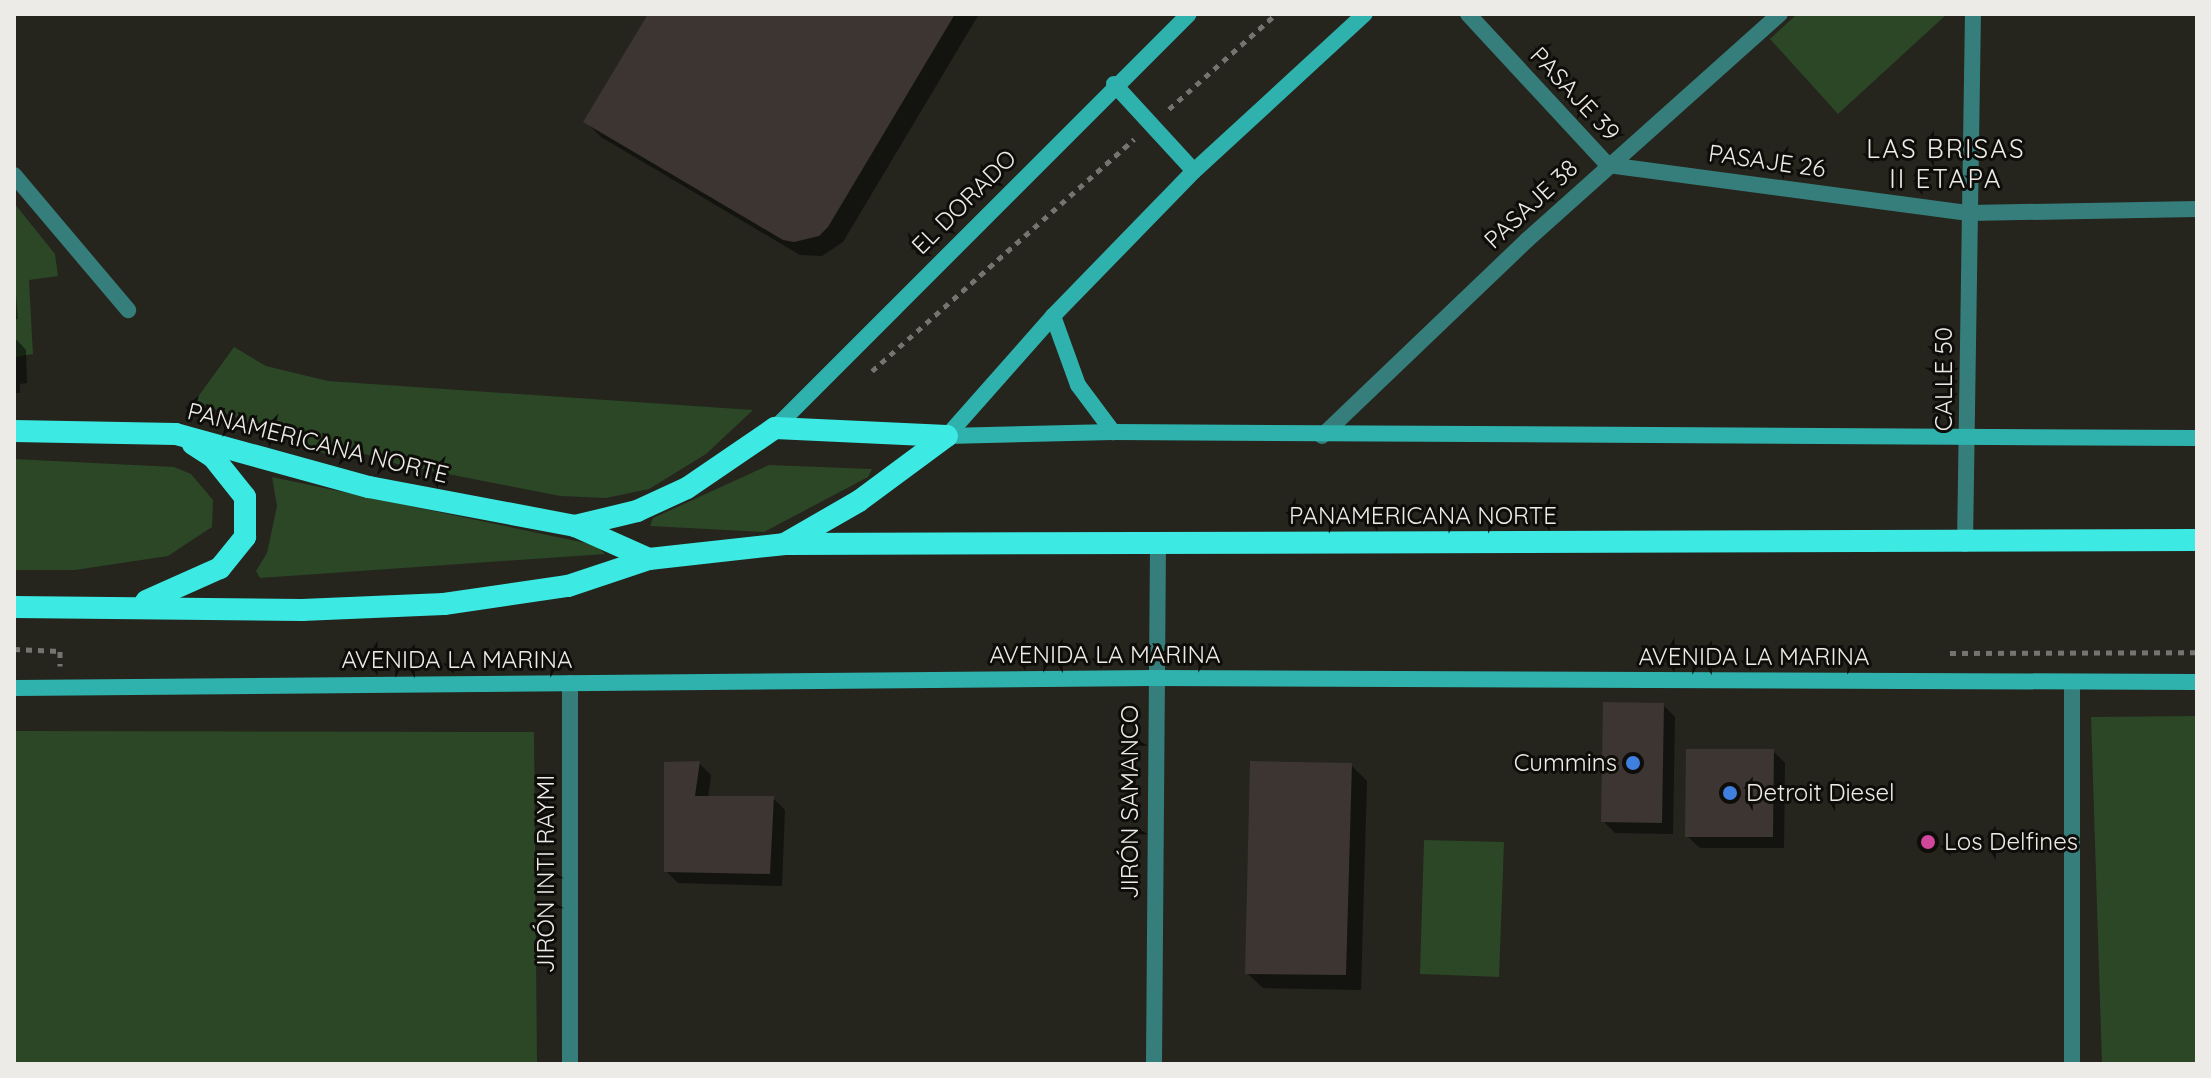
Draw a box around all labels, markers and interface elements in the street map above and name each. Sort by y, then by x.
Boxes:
street label: PASAJE 39 [1524,41,1626,147]
district label: LAS BRISAS II ETAPA [1866,133,2026,194]
street label: PASAJE 26 [1707,139,1827,183]
street label: EL DORADO [906,144,1022,260]
street label: PASAJE 38 [1478,153,1584,255]
street label: CALLE 50 [1930,327,1958,431]
street label: PANAMERICANA NORTE [185,397,451,489]
street label: PANAMERICANA NORTE [1289,502,1557,530]
street label: AVENIDA LA MARINA [990,641,1220,669]
street label: AVENIDA LA MARINA [1639,643,1869,671]
street label: AVENIDA LA MARINA [342,646,572,674]
street label: JIRÓN SAMANCO [1116,705,1144,899]
place label: Cummins [1514,749,1617,777]
marker: Cummins [1624,754,1642,772]
street label: JIRÓN INTI RAYMI [532,775,560,973]
place label: Detroit Diesel [1746,779,1894,807]
marker: Detroit Diesel [1721,784,1739,802]
place label: Los Delfines [1944,828,2078,856]
marker: Los Delfines [1919,833,1937,851]

